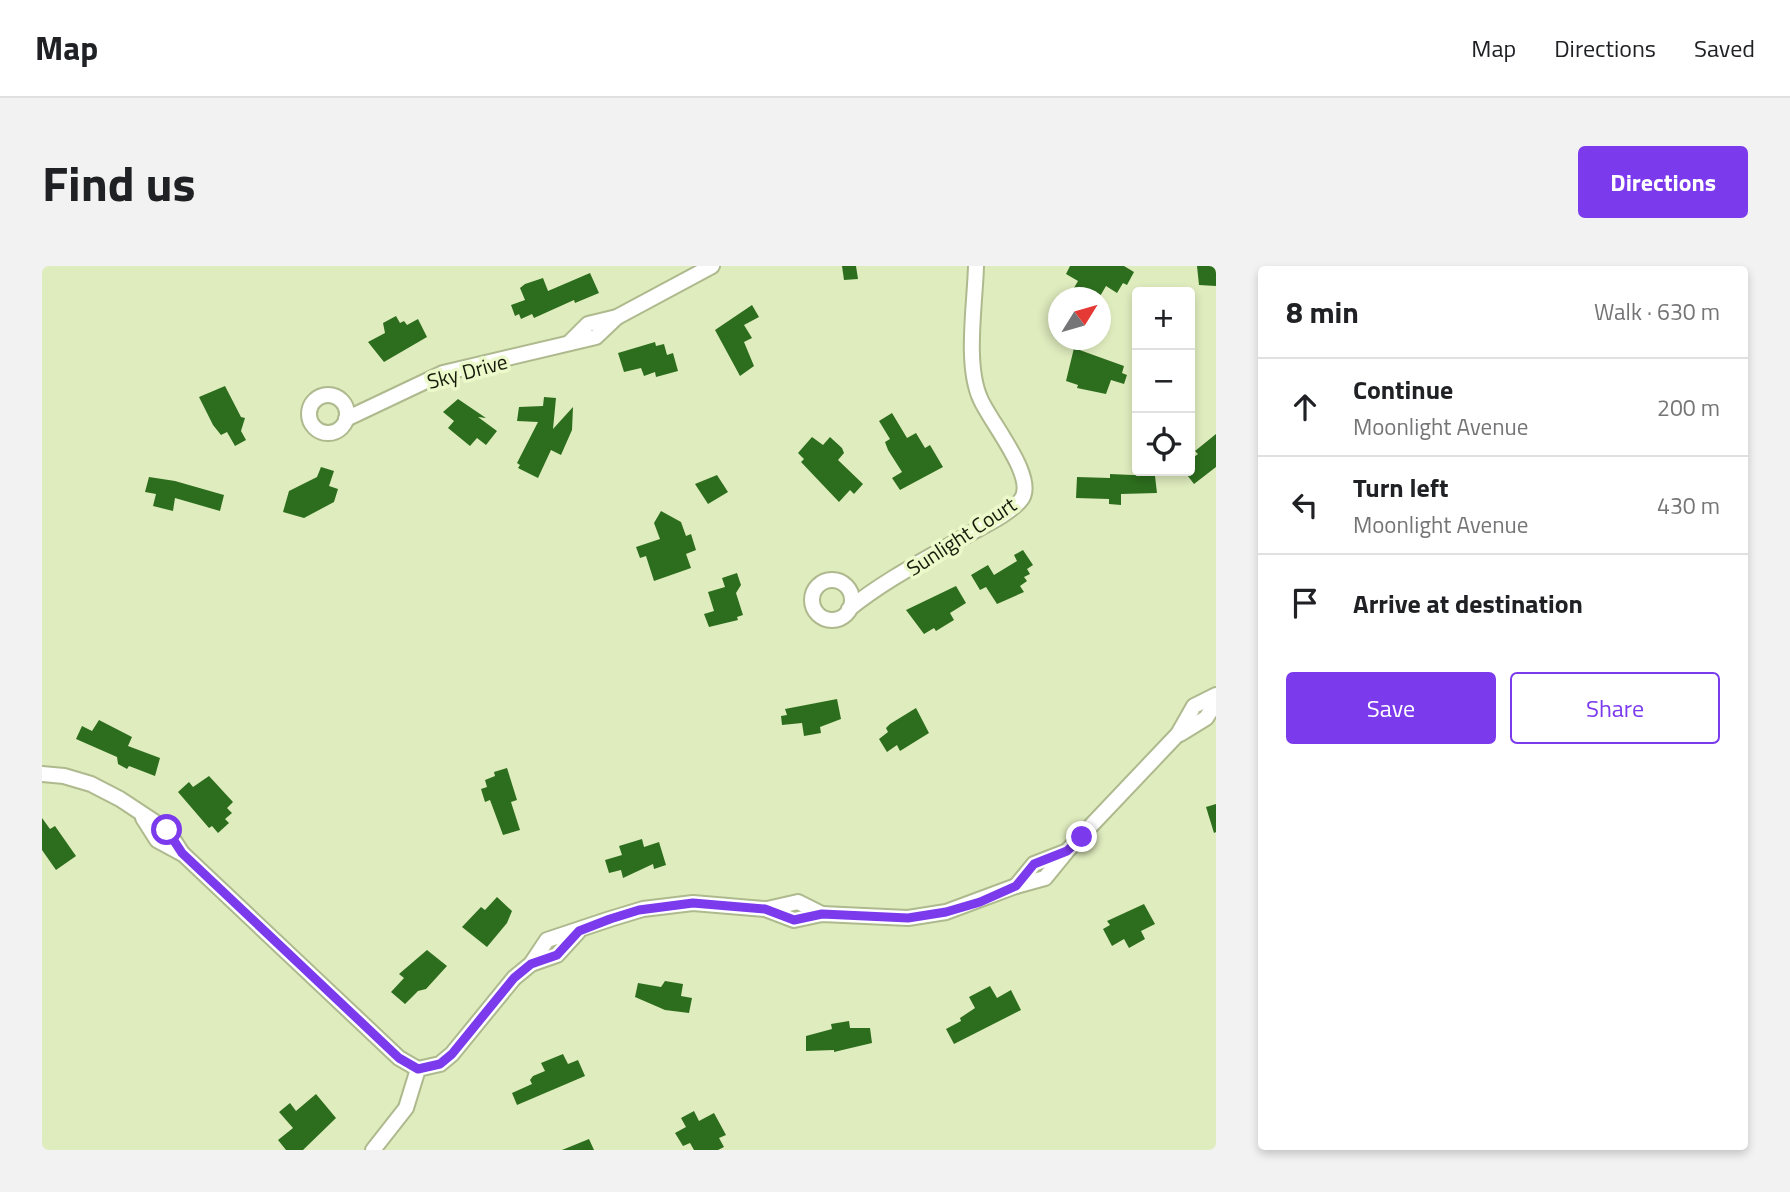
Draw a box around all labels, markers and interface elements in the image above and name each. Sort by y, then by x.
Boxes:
text: Map [35,23,98,73]
text: Map [1471,30,1516,66]
text: Directions [1554,30,1656,66]
text: Saved [1694,30,1755,66]
text: Find us [42,145,196,220]
button: Directions [1578,146,1748,218]
north arrow [1048,287,1111,350]
map controls [1132,287,1195,476]
button: + [1132,287,1195,350]
text: 8 min [1286,289,1359,335]
text: Walk · 630 m [1594,294,1720,329]
street label: Sky Drive [423,345,511,397]
button: − [1132,350,1195,413]
text: Continue [1353,370,1453,409]
icon: ahead [1286,388,1324,426]
text: 200 m [1657,390,1720,425]
text: Moonlight Avenue [1353,409,1528,444]
button: locate [1132,413,1195,476]
text: Turn left [1353,468,1448,507]
icon: left [1286,486,1324,524]
street label: Sunlight Court [900,488,1023,584]
text: 430 m [1657,488,1720,523]
text: Moonlight Avenue [1353,507,1528,542]
icon: arrive [1286,584,1324,622]
text: Arrive at destination [1353,584,1583,623]
button: Save [1286,672,1496,744]
button: Share [1510,672,1720,744]
route start [151,814,182,845]
route end [1066,821,1097,852]

